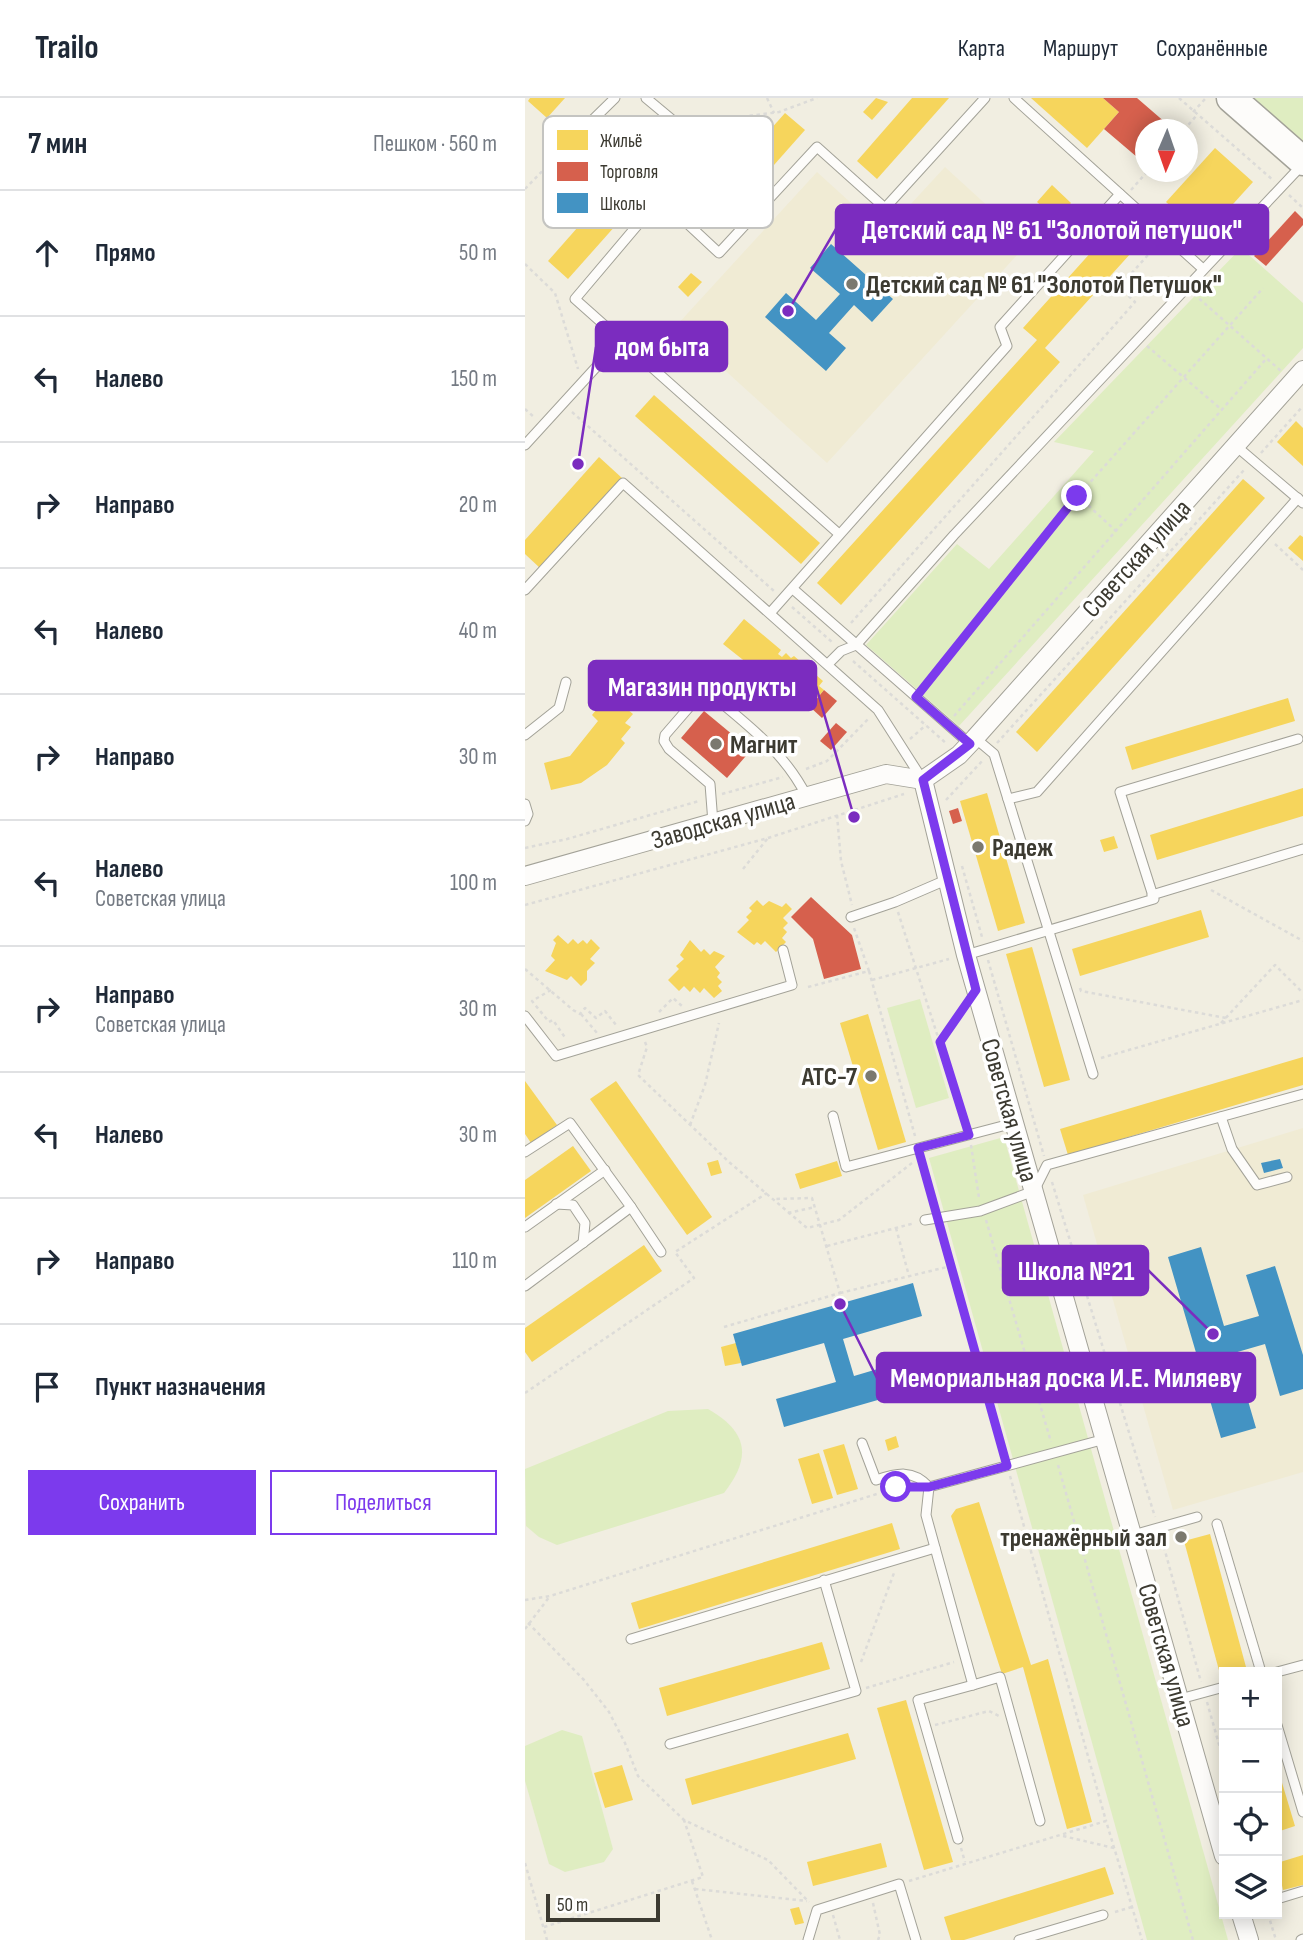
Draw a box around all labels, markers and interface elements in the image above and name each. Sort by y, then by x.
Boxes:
text: Trailo [35,28,99,68]
text: Карта [958,34,1005,63]
text: Маршрут [1043,34,1118,63]
text: Сохранённые [1156,34,1268,63]
legend [543,116,773,228]
north arrow [1135,119,1198,182]
text: 7 мин [28,126,87,162]
text: Пешком · 560 m [373,130,497,158]
text: Жильё [600,130,643,153]
text: Торговля [600,161,658,184]
text: Школы [600,193,646,216]
callout: Детский сад № 61 "Золотой петушок" [836,205,1268,254]
text: Детский сад № 61 "Золотой петушок" [862,214,1242,247]
icon: ahead [28,234,66,272]
text: Прямо [95,238,156,269]
text: 50 m [459,239,497,267]
place label: Детский сад № 61 "Золотой Петушок" [866,270,1222,301]
marker: Детский сад № 61 "Золотой Петушок" [844,276,860,292]
callout: дом быта [596,322,727,371]
text: дом быта [615,331,709,364]
icon: left [28,360,66,398]
text: Налево [95,364,164,395]
text: 150 m [451,365,497,393]
route end [1061,480,1092,511]
icon: right [28,486,66,524]
text: Направо [95,490,174,521]
text: 20 m [459,491,497,519]
street label: Советская улица [1076,494,1198,624]
icon: left [28,612,66,650]
text: Налево [95,616,164,647]
text: 40 m [459,617,497,645]
callout: Магазин продукты [589,661,816,710]
text: Магазин продукты [608,671,796,704]
place label: Магнит [730,730,798,761]
marker: Магнит [708,736,724,752]
icon: right [28,738,66,776]
text: Направо [95,742,174,773]
text: 30 m [459,743,497,771]
street label: Заводская улица [648,786,799,857]
place label: Радеж [992,833,1053,864]
marker: Радеж [970,839,986,855]
text: Налево [95,854,164,885]
icon: left [28,864,66,902]
text: 100 m [450,869,497,897]
text: Советская улица [95,885,226,913]
text: Направо [95,980,174,1011]
icon: right [28,990,66,1028]
text: 30 m [459,995,497,1023]
text: Советская улица [95,1011,226,1039]
street label: Советская улица [973,1035,1044,1186]
place label: АТС-7 [801,1062,858,1093]
marker: АТС-7 [863,1068,879,1084]
icon: left [28,1116,66,1154]
text: Налево [95,1120,164,1151]
text: 30 m [459,1121,497,1149]
icon: right [28,1242,66,1280]
text: Направо [95,1246,174,1277]
callout: Школа №21 [1003,1246,1148,1295]
text: 110 m [452,1247,497,1275]
text: Школа №21 [1017,1255,1135,1288]
callout: Мемориальная доска И.Е. Миляеву [877,1353,1255,1402]
text: Мемориальная доска И.Е. Миляеву [890,1362,1242,1395]
icon: arrive [28,1368,66,1406]
text: Пункт назначения [95,1372,266,1403]
button: Сохранить [28,1470,256,1535]
button: Поделиться [270,1470,497,1535]
route start [880,1471,911,1502]
place label: тренажёрный зал [1000,1523,1167,1554]
marker: тренажёрный зал [1173,1529,1189,1545]
street label: Советская улица [1130,1580,1201,1731]
map controls [1219,1667,1282,1919]
button: + [1219,1667,1282,1730]
button: − [1219,1730,1282,1793]
button: locate [1219,1793,1282,1856]
button: layers [1219,1856,1282,1919]
scale bar [546,1891,660,1923]
text: 50 m [557,1894,588,1917]

